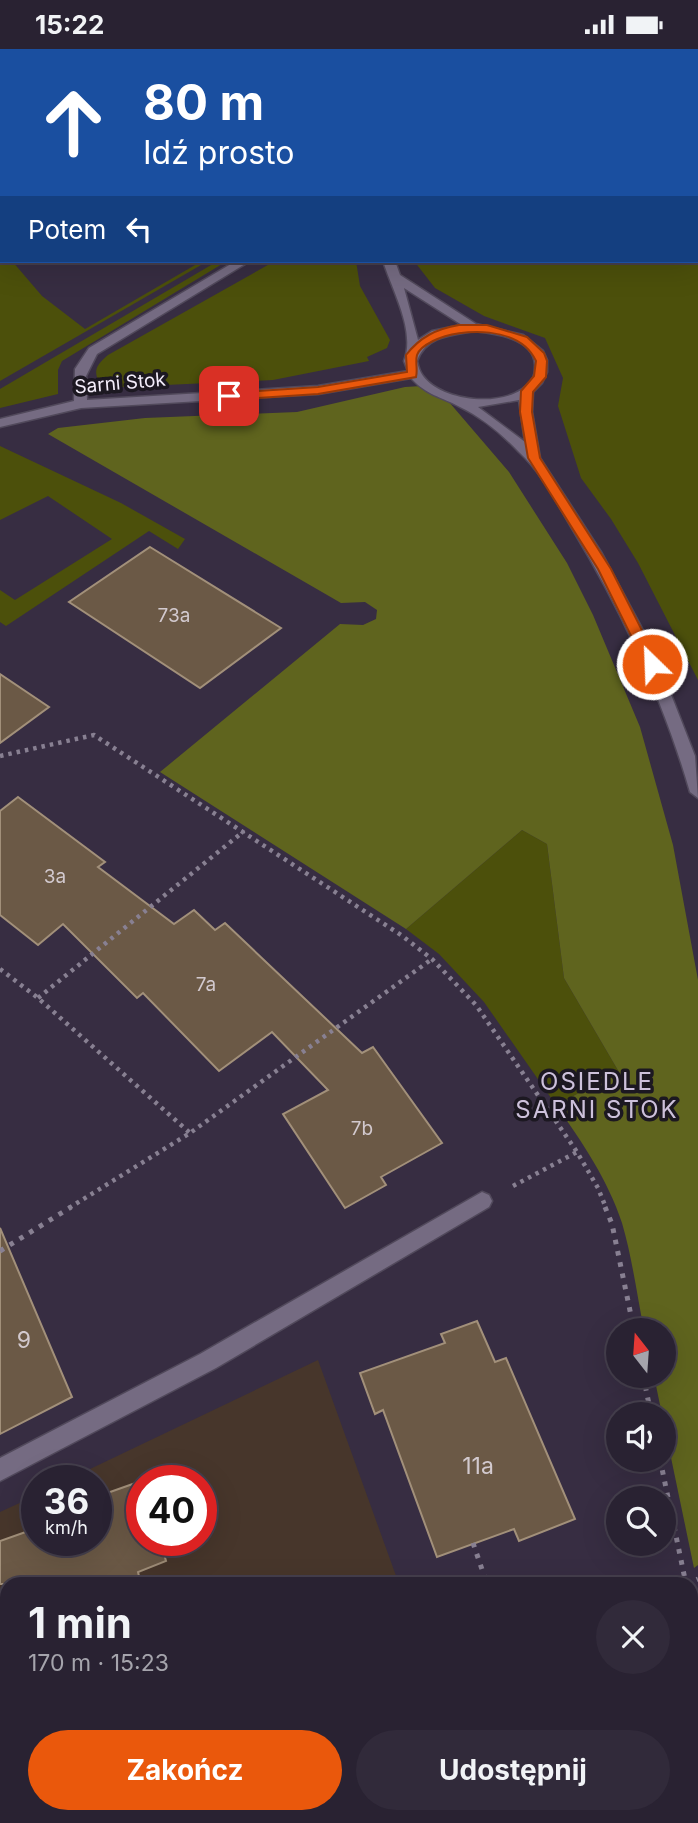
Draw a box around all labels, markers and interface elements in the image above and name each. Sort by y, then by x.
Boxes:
text: 15:22 [35,9,104,40]
text: 80 m [143,73,264,132]
icon: ahead [28,77,119,168]
text: Idź prosto [143,133,294,172]
icon: left [120,210,158,248]
text: Potem [28,214,106,245]
pin [199,366,259,426]
street label: Sarni Stok [73,368,167,398]
icon: arrive [210,377,248,415]
house number: 73a [158,604,190,627]
position arrow [615,627,689,701]
house number: 3a [44,865,66,888]
house number: 7a [196,973,216,996]
district label: OSIEDLE SARNI STOK [515,1067,679,1124]
house number: 7b [351,1117,373,1140]
north arrow [606,1318,676,1388]
map controls [606,1318,676,1556]
house number: 9 [17,1326,31,1354]
button: sound [606,1402,676,1472]
house number: 11a [462,1452,494,1480]
speed limit sign: 40 [126,1465,217,1556]
text: 36 [44,1480,89,1522]
button: search [606,1486,676,1556]
text: km/h [45,1517,88,1538]
text: 1 min [28,1597,132,1648]
button: close [596,1600,670,1674]
text: 170 m · 15:23 [28,1649,169,1677]
button: Zakończ [28,1730,342,1810]
button: Udostępnij [356,1730,670,1810]

